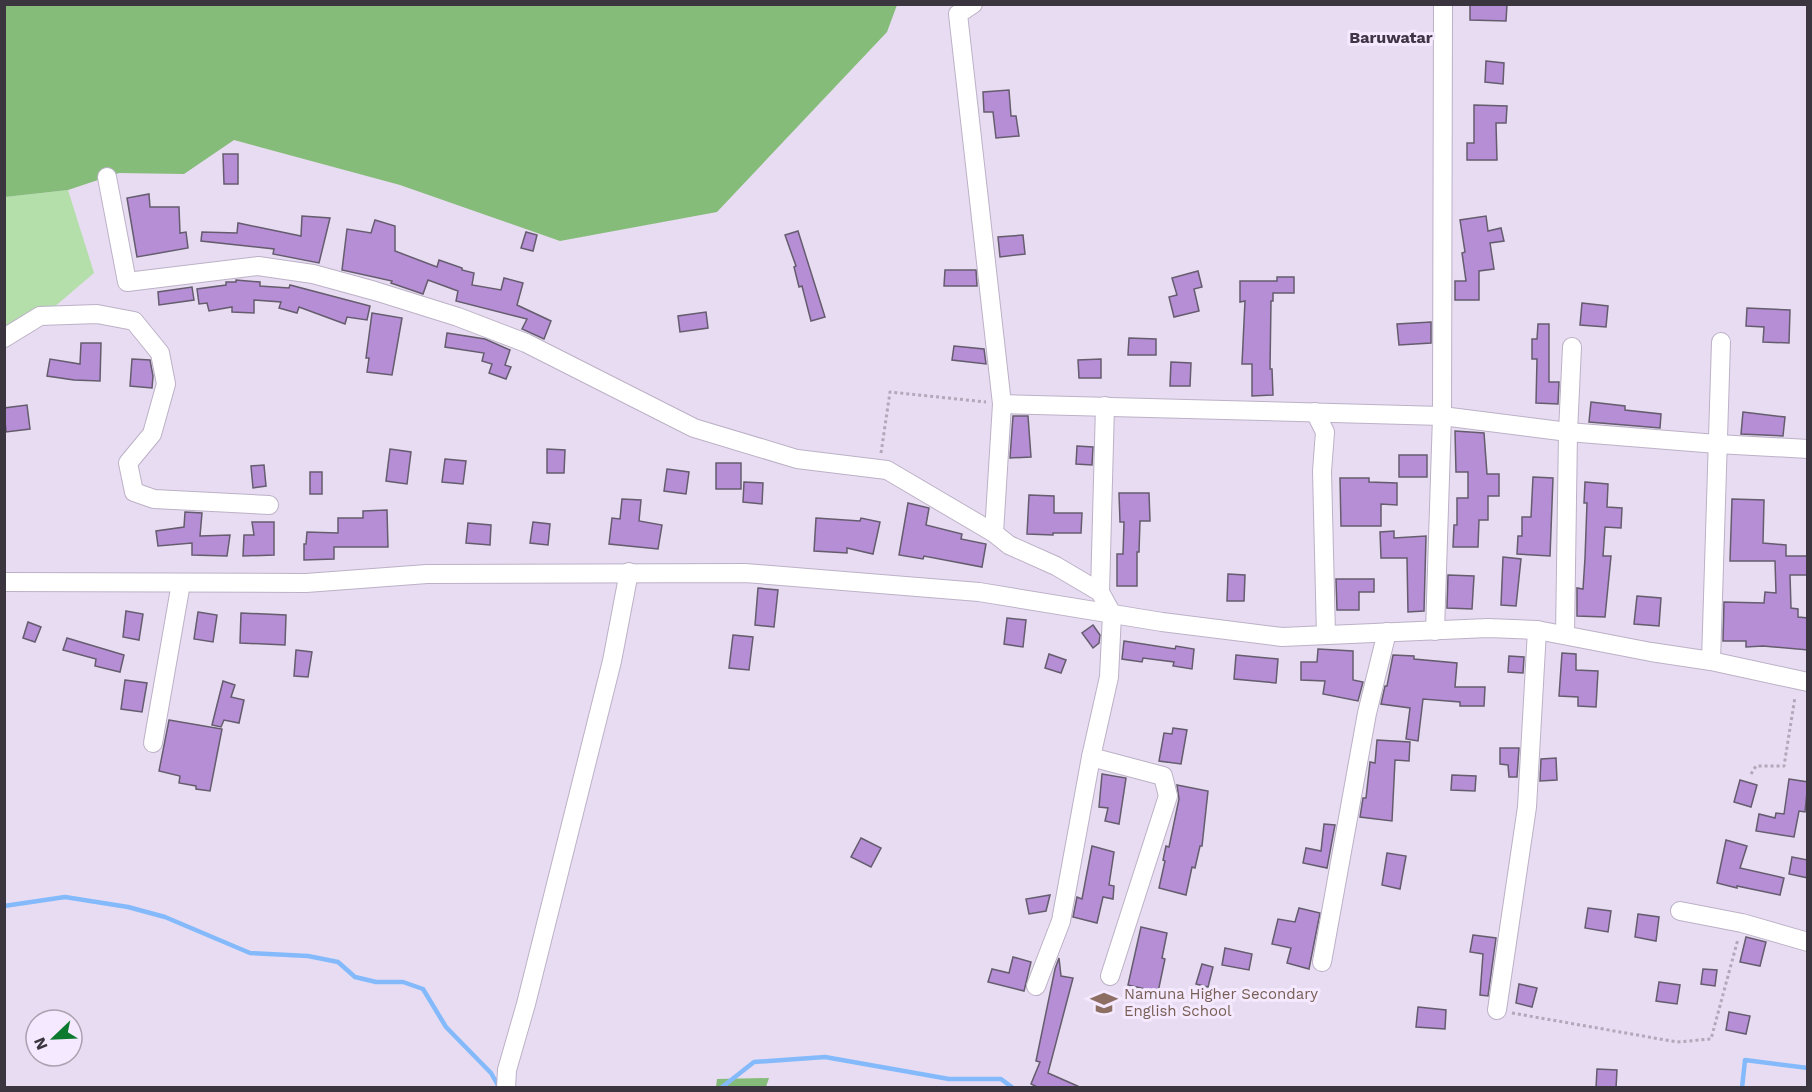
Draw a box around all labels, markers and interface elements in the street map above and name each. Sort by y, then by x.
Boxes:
district label: Baruwatar [1349,28,1433,47]
place label: Namuna Higher Secondary English School [1124,985,1318,1020]
school or university icon: Namuna Higher Secondary English School [1089,988,1119,1018]
north arrow [24,1008,84,1068]
text: N [30,1034,52,1053]

